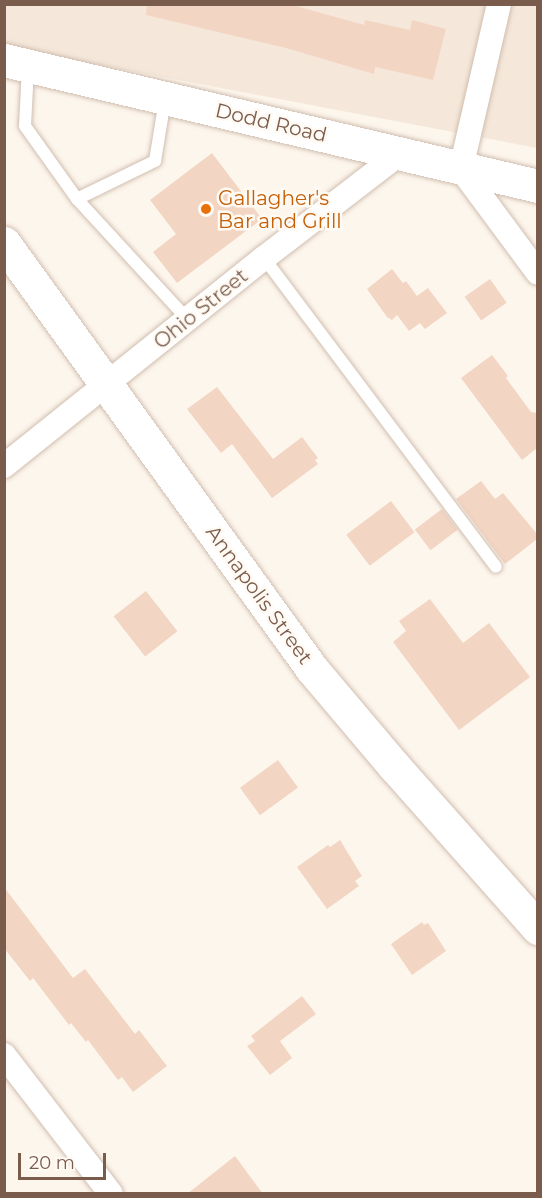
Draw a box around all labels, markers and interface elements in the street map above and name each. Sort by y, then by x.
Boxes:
street label: Dodd Road [213,99,329,147]
place label: Gallagher's Bar and Grill [218,186,342,233]
marker: Gallagher's Bar and Grill [199,202,213,216]
street label: Ohio Street [149,264,253,354]
street label: Annapolis Street [201,521,317,669]
scale bar [21,1141,110,1179]
text: 20 m [29,1152,75,1174]

